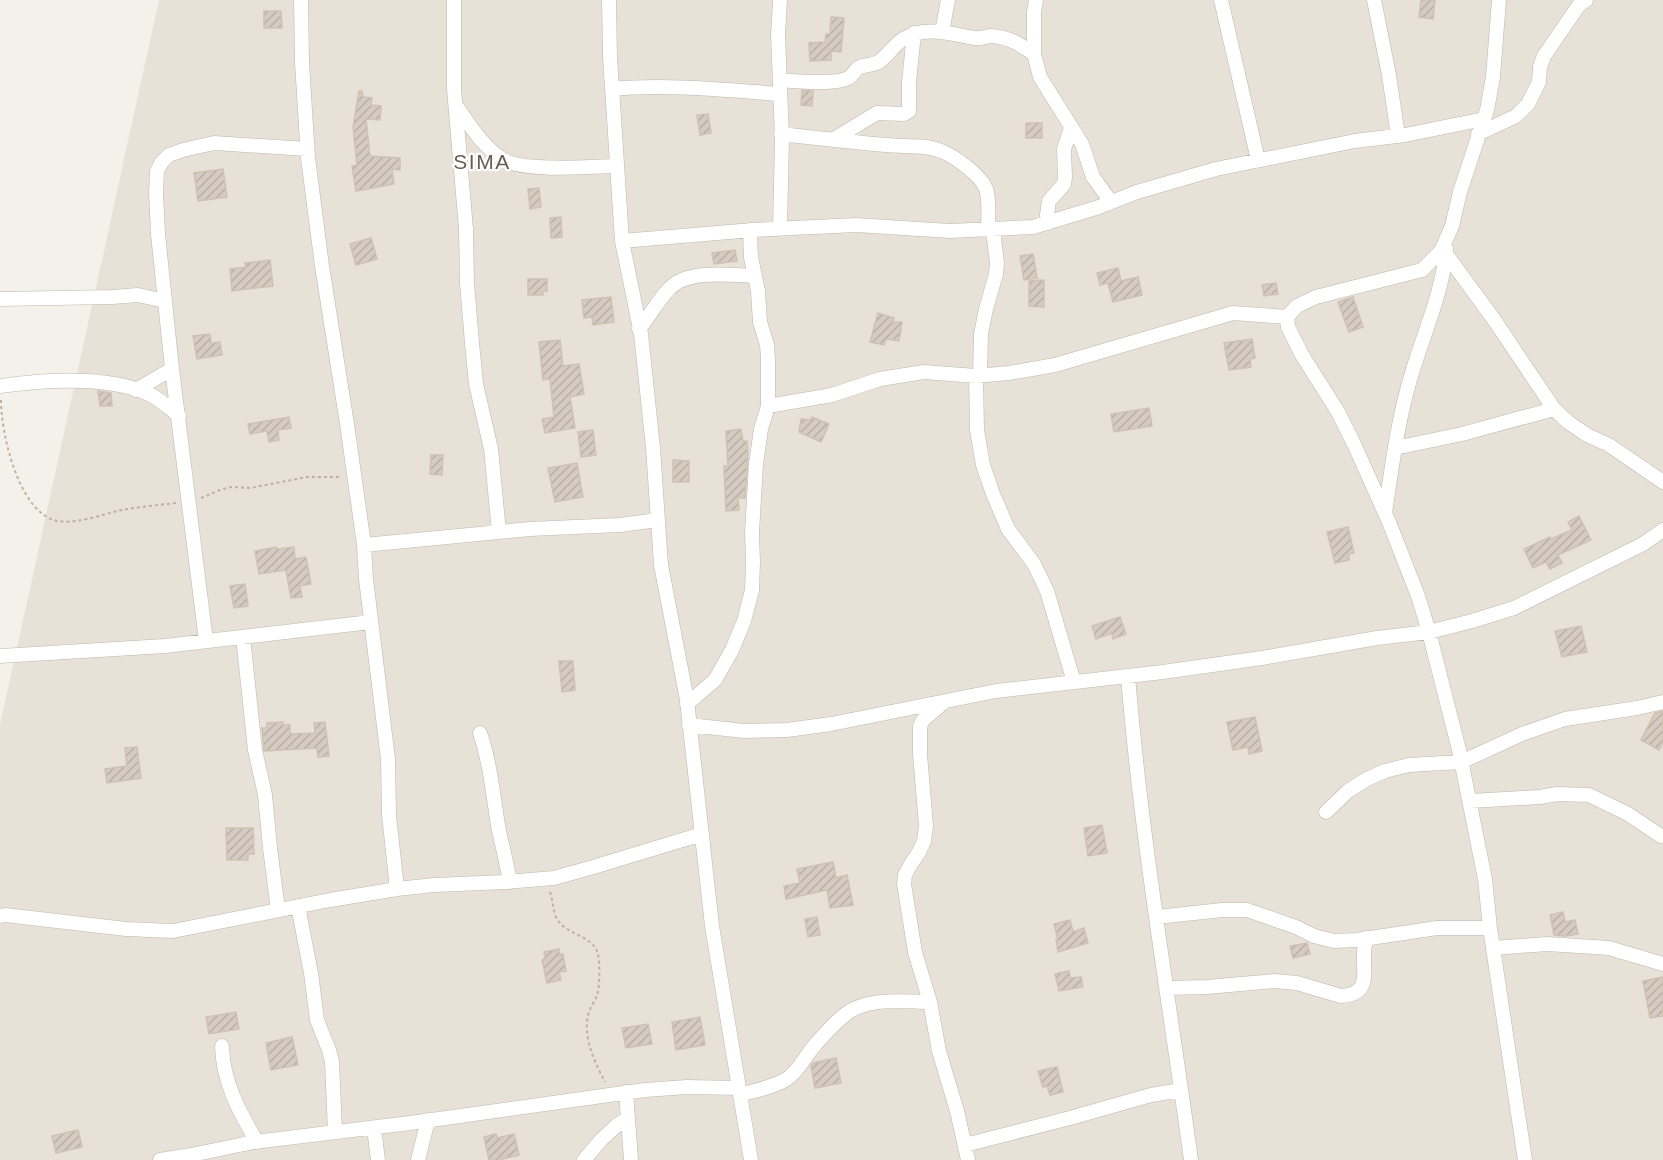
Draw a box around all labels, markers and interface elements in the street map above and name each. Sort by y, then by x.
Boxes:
district label: SIMA [453,150,511,173]

